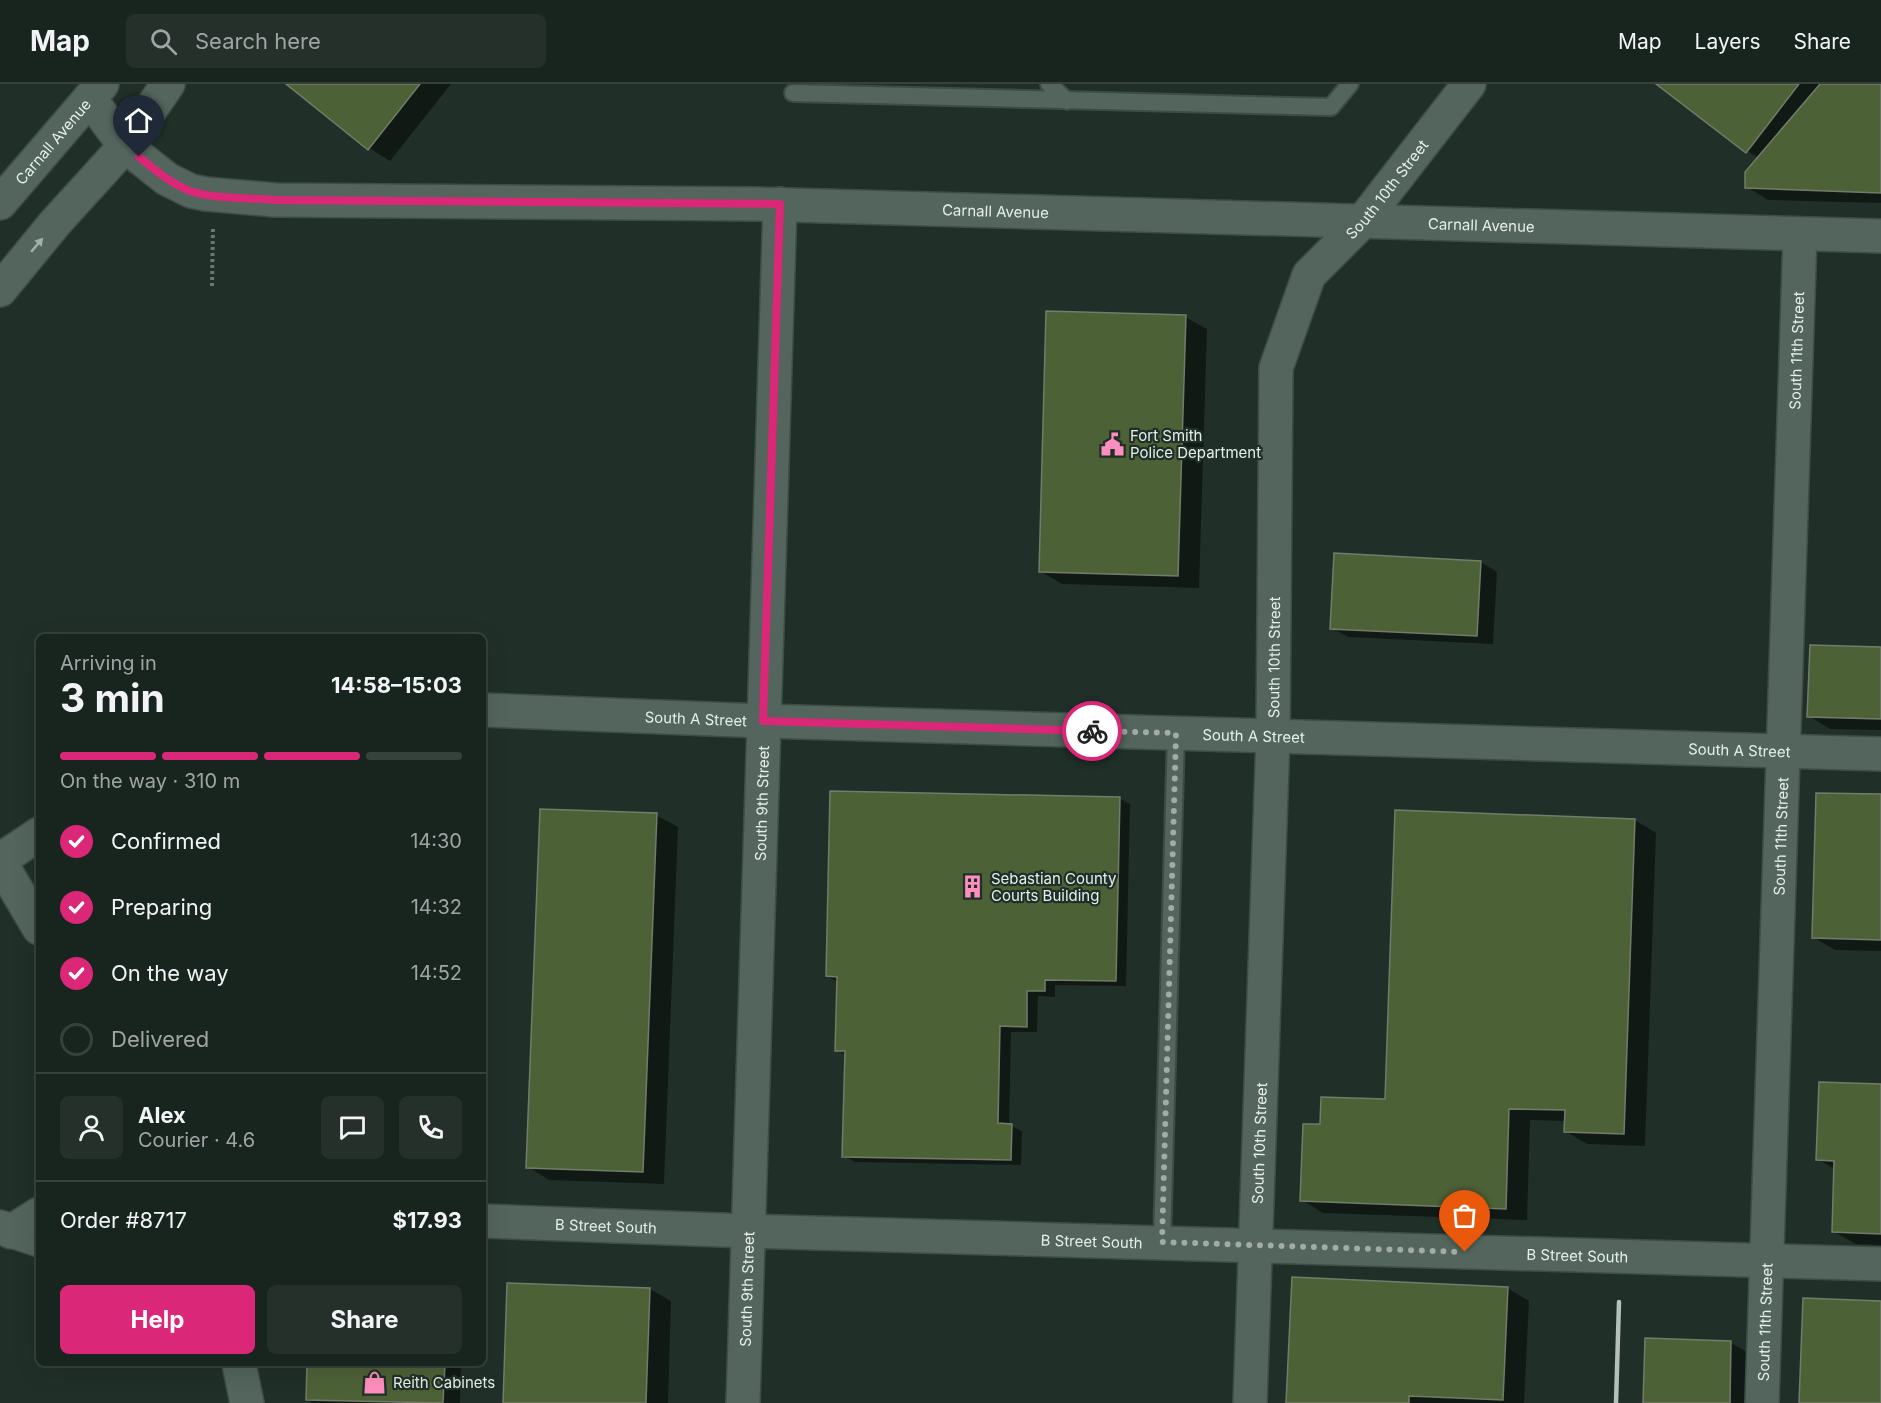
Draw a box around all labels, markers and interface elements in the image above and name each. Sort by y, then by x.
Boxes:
search box [126,14,546,68]
text: Map [30,24,90,58]
icon: search [147,25,180,58]
text: Search here [195,28,321,54]
text: Map [1618,29,1662,54]
text: Layers [1695,29,1761,54]
text: Share [1794,29,1851,54]
street label: Carnall Avenue [11,95,95,188]
pin [113,95,164,157]
icon: home [122,104,155,137]
street label: South 10th Street [1341,136,1432,243]
street label: Carnall Avenue [942,200,1049,222]
street label: Carnall Avenue [1428,214,1535,236]
one-way arrow [31,237,44,253]
street label: South 11th Street [1785,291,1808,410]
place label: Fort Smith Police Department [1130,426,1261,462]
public building icon: Fort Smith Police Department [1099,431,1125,457]
street label: South 10th Street [1264,596,1284,718]
text: Arriving in [60,651,157,675]
text: 14:58–15:03 [331,672,462,698]
text: 3 min [60,674,165,721]
courier [1062,701,1122,761]
street label: South A Street [644,707,747,730]
icon: bike [1076,715,1109,748]
street label: South A Street [1202,724,1305,746]
street label: South A Street [1688,739,1791,761]
street label: South 9th Street [750,745,773,861]
text: On the way · 310 m [60,769,240,793]
street label: South 11th Street [1769,777,1792,896]
icon: check [60,825,93,858]
text: Confirmed [111,828,221,854]
text: 14:30 [410,829,462,853]
place label: Sebastian County Courts Building [991,869,1117,905]
building icon: Sebastian County Courts Building [960,874,986,900]
icon: check [60,891,93,924]
text: Preparing [111,894,212,920]
text: 14:32 [411,895,462,919]
icon: check [60,957,93,990]
text: On the way [111,960,229,986]
text: 14:52 [411,961,462,985]
text: Delivered [111,1026,209,1052]
street label: South 10th Street [1247,1082,1271,1204]
button: person [60,1096,123,1159]
button: chat [321,1096,384,1159]
button: phone [399,1096,462,1159]
text: Alex [138,1102,186,1128]
text: Courier · 4.6 [138,1128,255,1152]
pin [1439,1190,1490,1252]
icon: bag [1448,1199,1481,1232]
text: Order #8717 [60,1207,187,1233]
text: $17.93 [393,1207,462,1233]
street label: B Street South [555,1214,657,1237]
street label: B Street South [1040,1230,1143,1252]
street label: South 9th Street [735,1231,758,1347]
street label: B Street South [1526,1244,1629,1266]
street label: South 11th Street [1753,1263,1776,1381]
button: Help [60,1285,255,1354]
button: Share [267,1285,462,1354]
shop icon: Reith Cabinets [362,1369,388,1395]
place label: Reith Cabinets [393,1373,495,1392]

